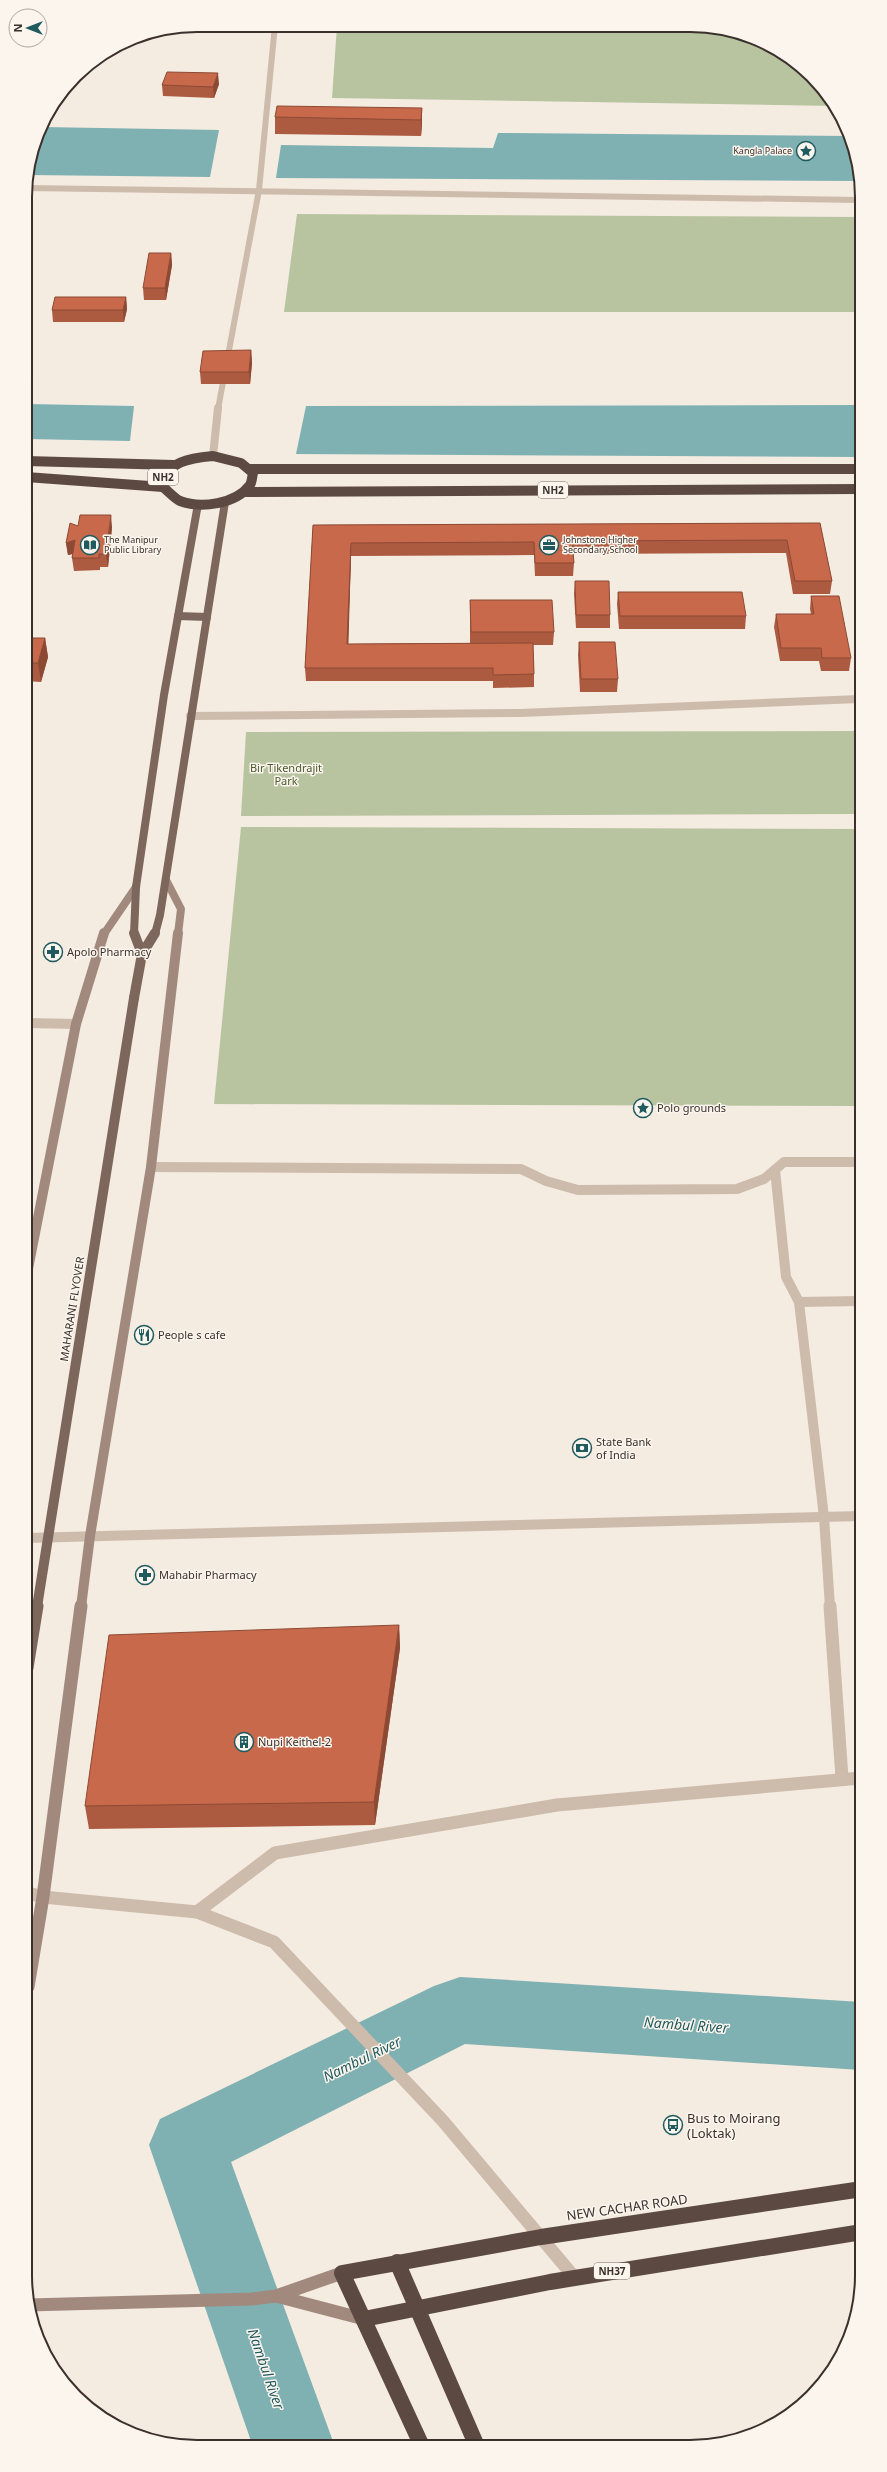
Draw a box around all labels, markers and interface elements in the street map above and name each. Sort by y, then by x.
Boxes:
north arrow [8,8,48,48]
text: N [10,24,25,32]
place icon: Kangla Palace [795,140,817,162]
place label: Kangla Palace [733,144,792,157]
road number: NH2 [148,469,178,485]
road number: NH2 [538,482,568,498]
place label: The Manipur Public Library [104,533,162,556]
place label: Johnstone Higher Secondary School [562,533,638,556]
library icon: The Manipur Public Library [79,534,101,556]
office icon: Johnstone Higher Secondary School [538,534,560,556]
park label: Bir Tikendrajit Park [250,760,322,788]
pharmacy icon: Apolo Pharmacy [42,941,64,963]
place label: Apolo Pharmacy [67,944,152,959]
place icon: Polo grounds [632,1097,654,1119]
place label: Polo grounds [657,1100,726,1115]
street label: MAHARANI FLYOVER [56,1255,87,1363]
restaurant icon: People s cafe [133,1324,155,1346]
place label: People s cafe [158,1327,226,1342]
place label: State Bank of India [596,1434,651,1462]
bank icon: State Bank of India [571,1437,593,1459]
pharmacy icon: Mahabir Pharmacy [134,1564,156,1586]
place label: Mahabir Pharmacy [159,1567,257,1582]
building icon: Nupi Keithel-2 [233,1731,255,1753]
place label: Nupi Keithel-2 [258,1734,331,1749]
water label: Nambul River [643,2012,729,2037]
water label: Nambul River [320,2031,404,2086]
place label: Bus to Moirang (Loktak) [687,2109,780,2142]
bus stop icon: Bus to Moirang (Loktak) [662,2114,684,2136]
street label: NEW CACHAR ROAD [565,2190,689,2224]
road number: NH37 [594,2263,630,2279]
water label: Nambul River [244,2326,289,2412]

